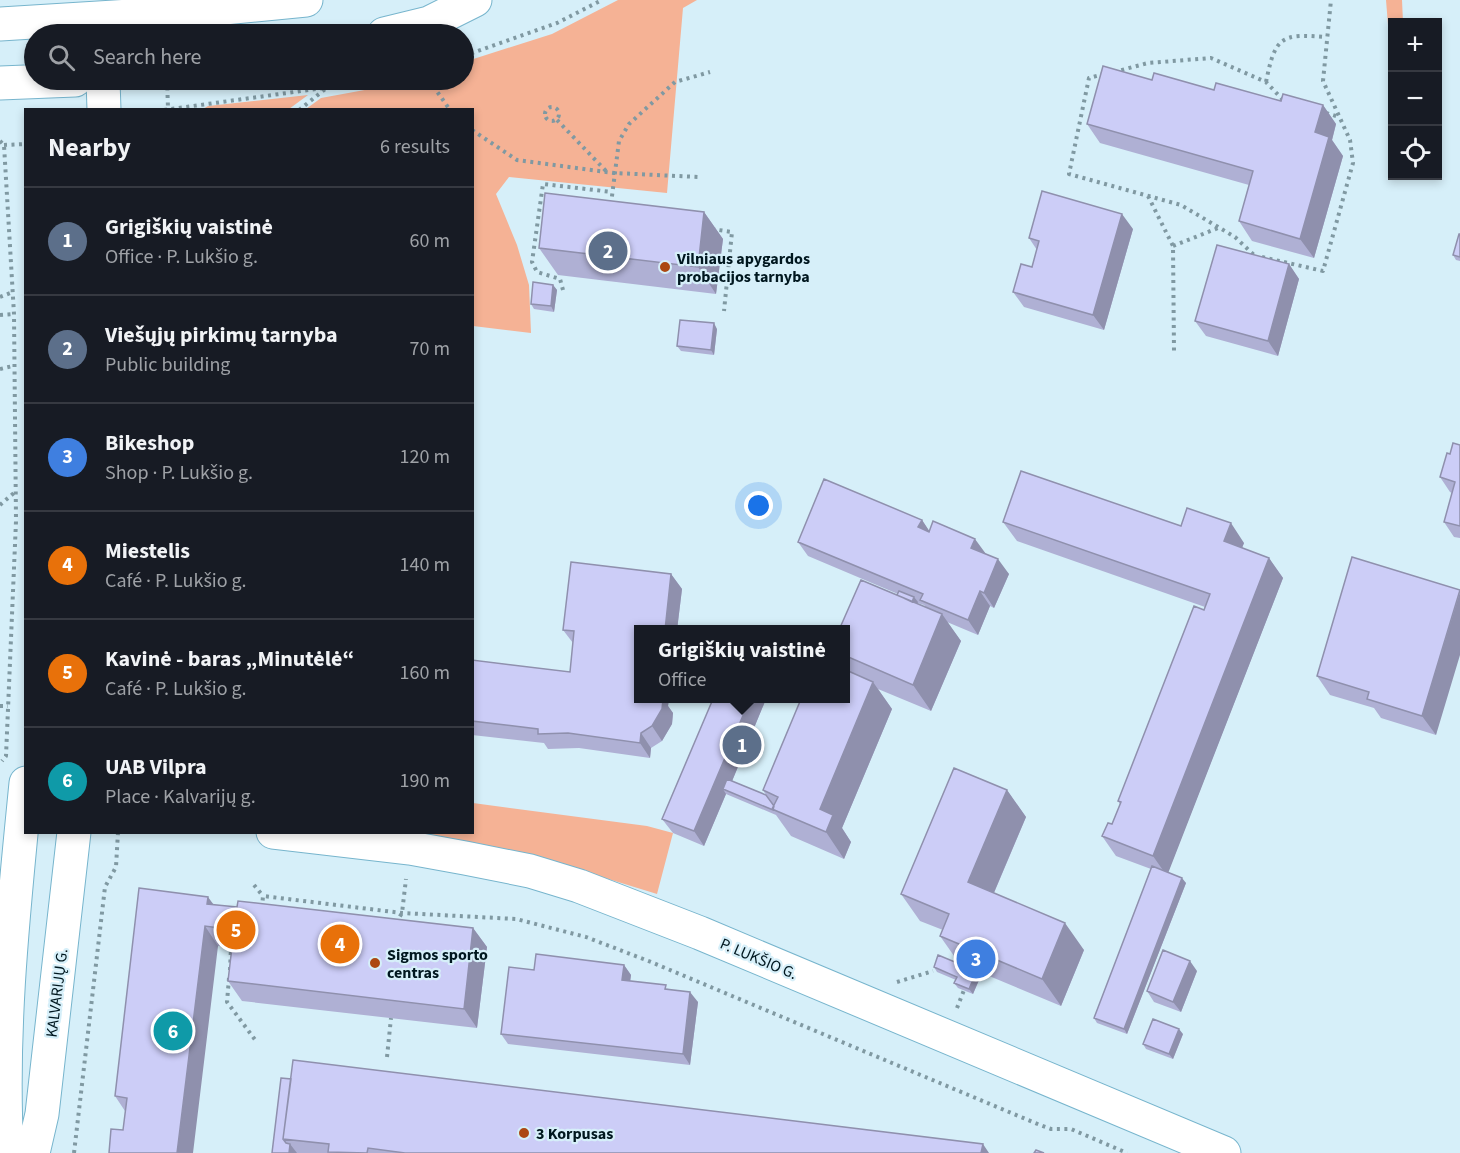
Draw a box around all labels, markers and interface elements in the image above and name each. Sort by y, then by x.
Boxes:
map controls [1388,18,1442,180]
button: + [1388,18,1442,72]
search box [24,24,474,90]
icon: search [45,41,78,74]
text: Search here [93,41,201,73]
button: − [1388,72,1442,126]
button: locate [1388,126,1442,180]
text: Nearby [48,129,131,166]
text: 6 results [380,133,450,161]
text: Grigiškių vaistinė [105,211,273,243]
text: 1 [62,227,73,255]
text: 60 m [410,227,450,255]
pin: 2 [588,228,628,274]
text: Office · P. Lukšio g. [105,243,258,271]
place label: Vilniaus apygardos probacijos tarnyba [676,248,810,288]
marker: Vilniaus apygardos probacijos tarnyba [658,260,672,274]
text: Viešųjų pirkimų tarnyba [105,319,338,351]
text: 2 [62,335,73,363]
text: 70 m [410,335,450,363]
text: Public building [105,351,230,379]
text: Bikeshop [105,427,194,459]
text: 3 [62,443,73,471]
text: 120 m [400,443,450,471]
text: Shop · P. Lukšio g. [105,459,253,487]
your location [744,491,773,520]
text: Miestelis [105,535,190,567]
text: 4 [62,551,73,579]
text: 140 m [400,551,450,579]
text: Café · P. Lukšio g. [105,567,247,595]
popup [634,625,850,703]
text: Grigiškių vaistinė [658,634,826,666]
text: Kavinė - baras „Minutėlė“ [105,643,354,675]
text: 5 [62,659,73,687]
text: 160 m [400,659,450,687]
text: Office [658,666,706,694]
text: Café · P. Lukšio g. [105,675,247,703]
pin: 1 [722,722,762,768]
text: UAB Vilpra [105,751,207,783]
text: 6 [62,767,73,795]
text: 190 m [400,767,450,795]
text: Place · Kalvarijų g. [105,783,256,811]
pin: 5 [216,908,256,952]
pin: 4 [320,922,360,966]
street label: P. LUKŠIO G. [717,933,800,985]
pin: 3 [956,936,996,982]
place label: Sigmos sporto centras [387,944,488,984]
street label: KALVARIJŲ G. [41,947,73,1039]
marker: Sigmos sporto centras [368,956,382,970]
pin: 6 [154,1008,192,1054]
place label: 3 Korpusas [536,1123,613,1145]
marker: 3 Korpusas [517,1126,531,1140]

